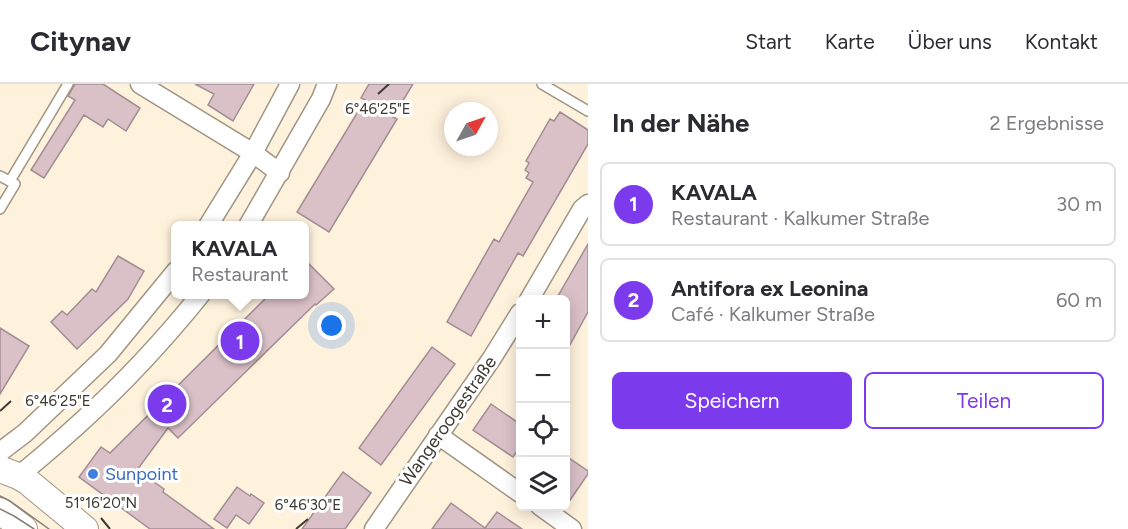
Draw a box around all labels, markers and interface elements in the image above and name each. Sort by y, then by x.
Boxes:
text: Citynav [30,24,131,58]
text: Start [745,29,792,54]
text: Karte [825,29,875,54]
text: Über uns [908,29,992,54]
text: Kontakt [1025,29,1098,54]
text: 6°46'25"E [345,100,411,118]
north arrow [444,102,498,156]
text: In der Nähe [612,107,749,139]
text: 2 Ergebnisse [990,111,1104,135]
text: KAVALA [671,179,757,206]
text: 1 [629,192,638,216]
text: 30 m [1056,192,1102,216]
text: Restaurant · Kalkumer Straße [671,206,929,230]
popup [171,221,309,299]
text: KAVALA [191,235,277,262]
text: Restaurant [191,262,289,286]
text: Antifora ex Leonina [671,275,868,302]
text: 2 [628,288,639,312]
text: 60 m [1056,288,1102,312]
map controls [516,295,570,511]
button: + [516,295,570,349]
text: Café · Kalkumer Straße [671,302,875,326]
your location [317,311,346,340]
pin: 1 [220,318,260,364]
button: − [516,349,570,403]
street label: Wangeroogestraße [395,351,501,490]
button: Speichern [612,372,852,429]
button: Teilen [864,372,1104,429]
pin: 2 [148,382,186,426]
text: 6°46'25"E [25,392,91,410]
button: locate [516,403,570,457]
button: layers [516,457,570,511]
place label: Sunpoint [105,463,178,485]
marker: Sunpoint [86,467,100,481]
text: 51°16'20"N [65,494,137,512]
text: 6°46'30"E [275,496,341,514]

